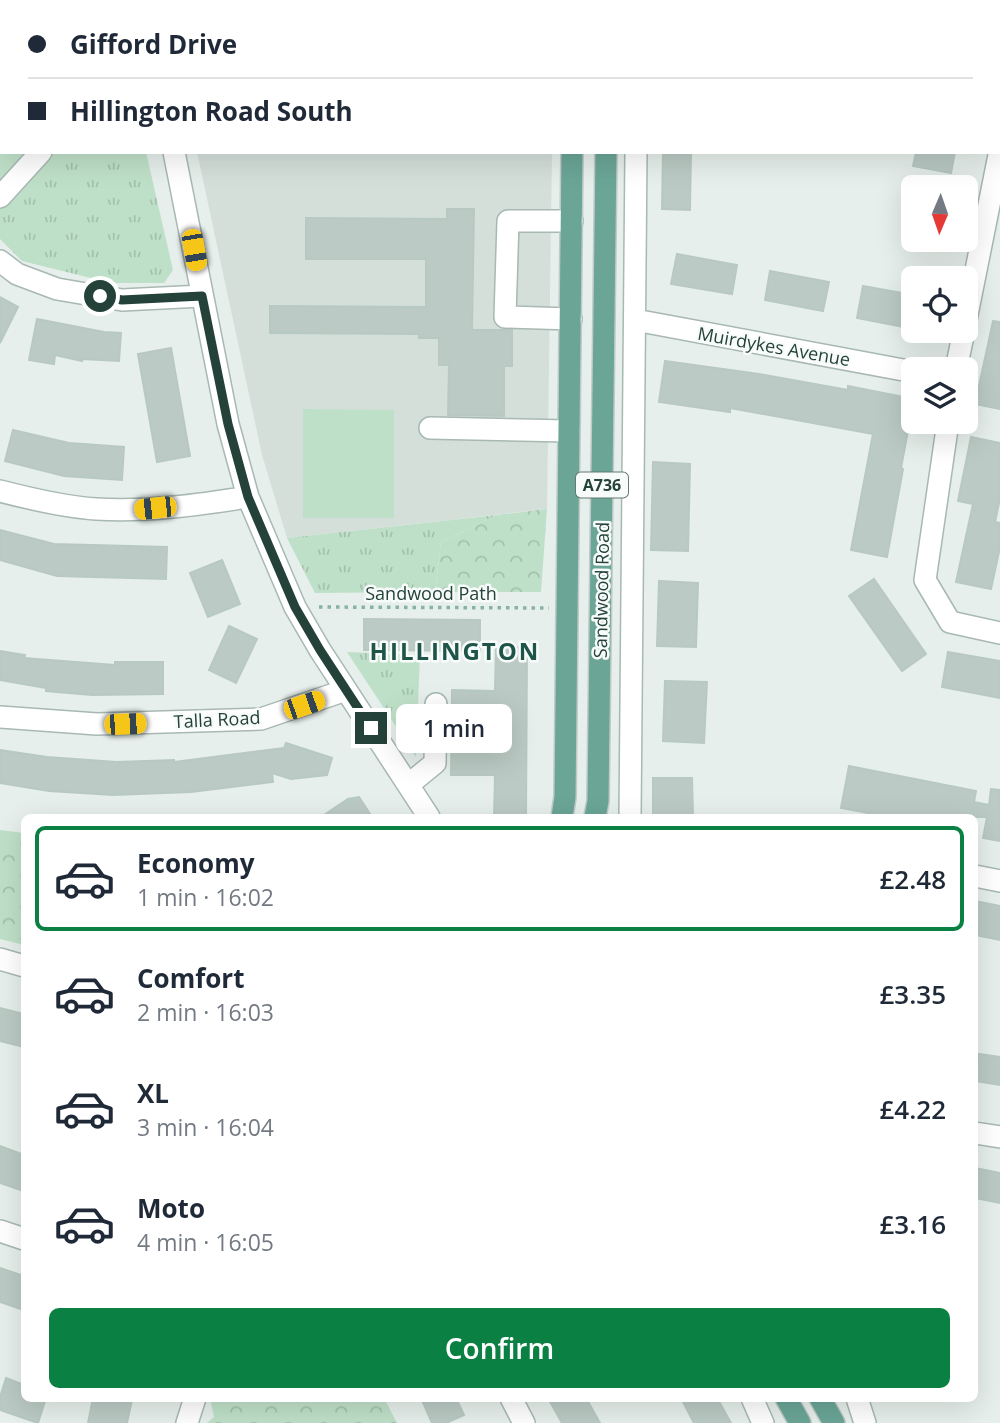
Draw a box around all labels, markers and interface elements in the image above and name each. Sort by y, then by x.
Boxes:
text: Gifford Drive [70,26,237,62]
text: Hillington Road South [70,93,353,129]
north arrow [901,175,978,252]
map controls [901,175,978,434]
car [181,227,208,273]
button: locate [901,266,978,343]
route start [84,280,116,312]
street label: Muirdykes Avenue [696,321,852,371]
button: layers [901,357,978,434]
road number: A736 [576,472,628,498]
car [134,495,177,521]
street label: Sandwood Road [588,522,614,658]
street label: Sandwood Path [365,581,497,605]
district label: HILLINGTON [370,634,540,667]
car [281,688,328,722]
callout: 1 min [396,704,511,752]
street label: Talla Road [173,705,261,733]
route end [355,712,387,744]
text: 1 min [423,712,485,744]
car [104,713,147,735]
text: Economy [137,845,255,881]
icon: car [53,847,116,910]
text: £2.48 [879,861,946,897]
text: 1 min · 16:02 [137,881,274,913]
text: Comfort [137,960,244,996]
icon: car [53,962,116,1025]
text: £3.35 [879,976,946,1012]
text: 2 min · 16:03 [137,996,274,1028]
text: XL [137,1075,169,1111]
icon: car [53,1077,116,1140]
text: £4.22 [879,1091,946,1127]
text: 3 min · 16:04 [137,1111,274,1143]
text: Moto [137,1190,205,1226]
icon: car [53,1192,116,1255]
text: £3.16 [879,1206,946,1242]
text: 4 min · 16:05 [137,1226,274,1258]
button: Confirm [49,1308,950,1388]

